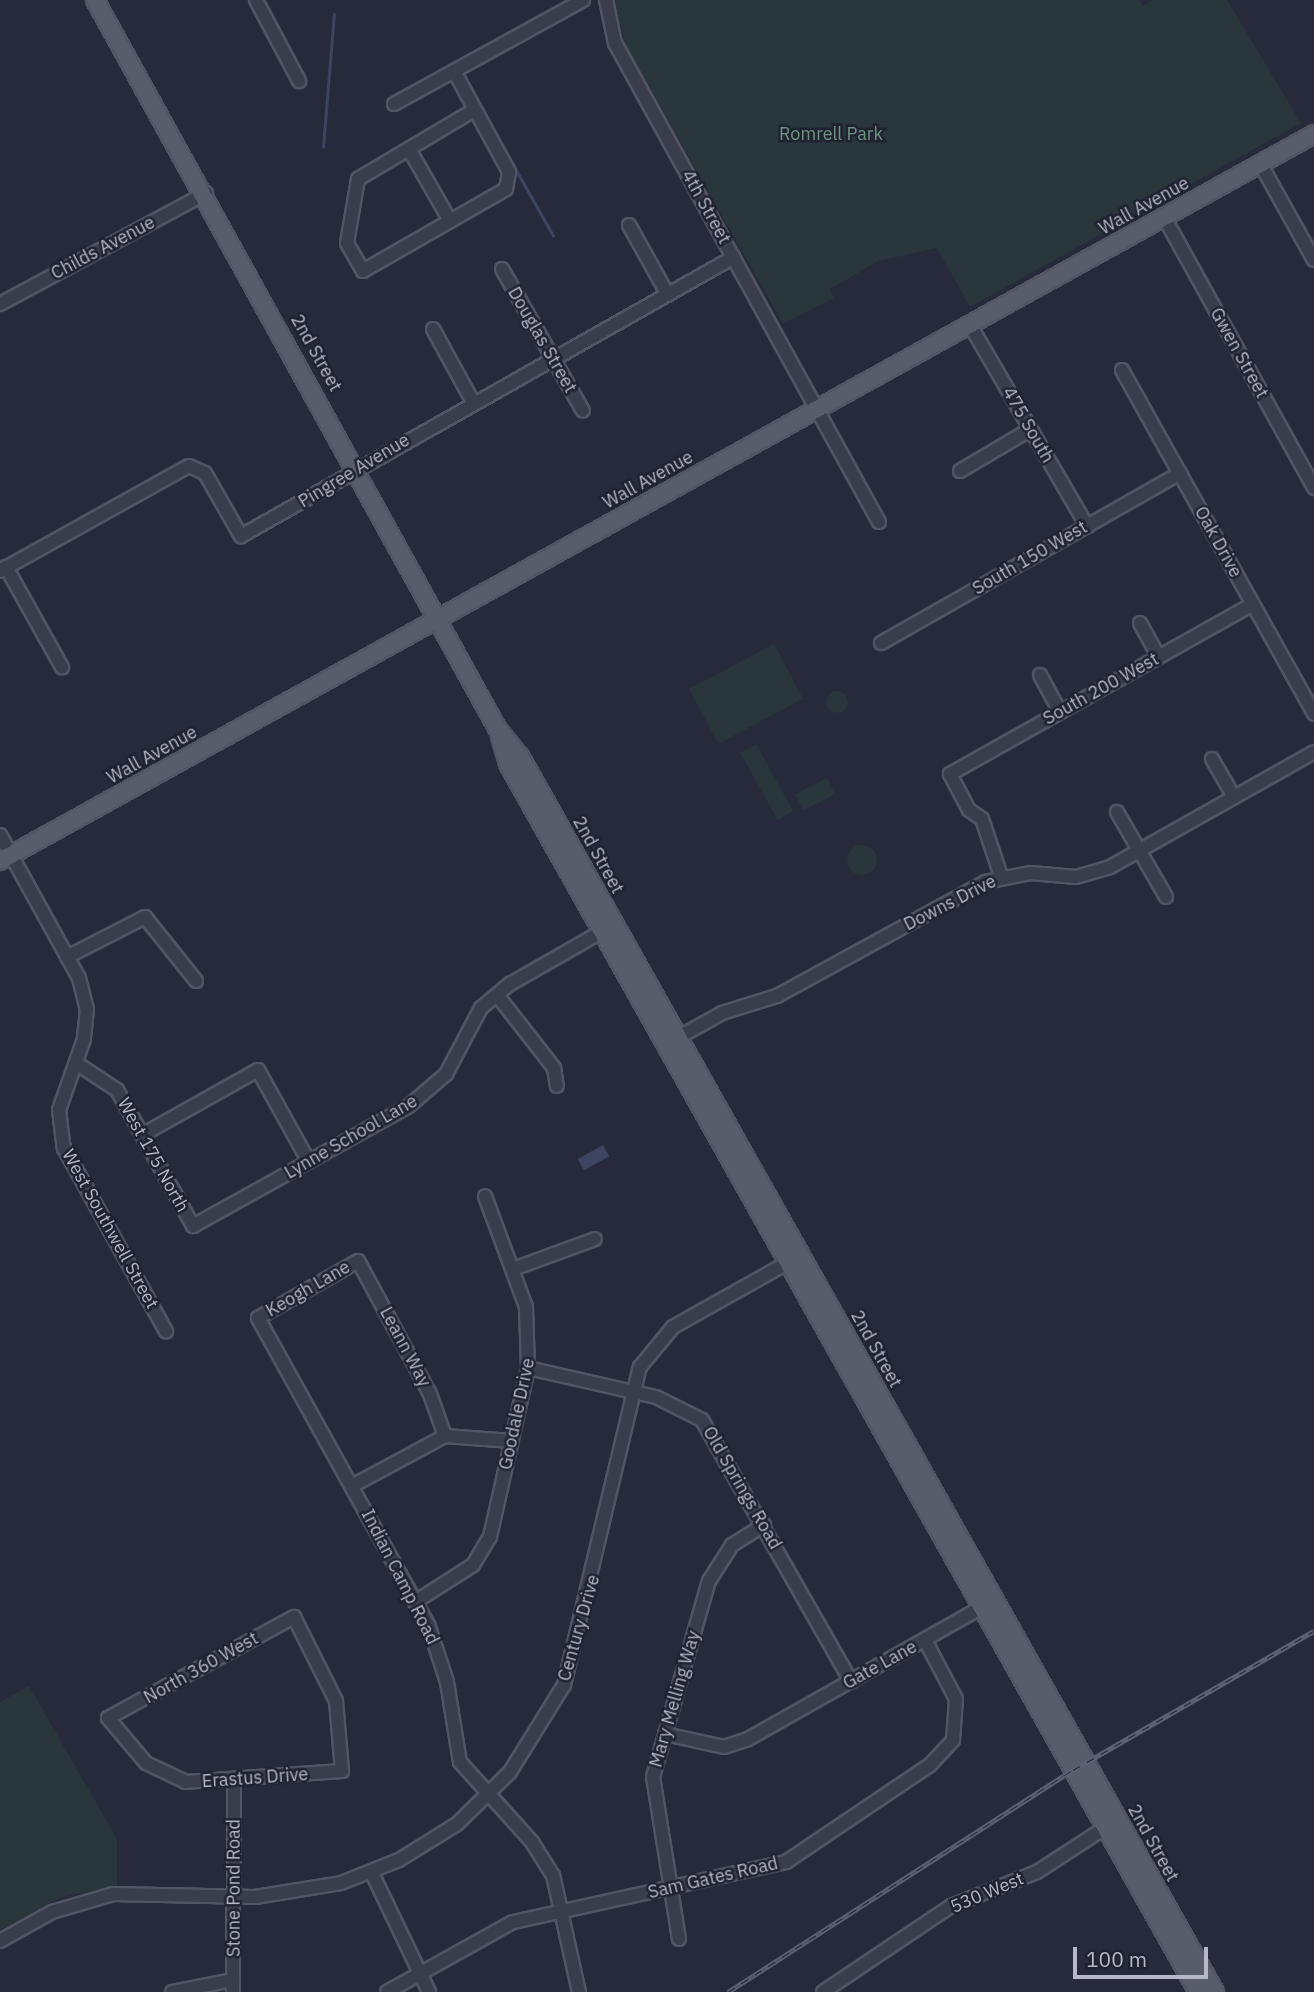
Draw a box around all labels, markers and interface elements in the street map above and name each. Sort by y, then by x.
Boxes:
park label: Romrell Park [779,123,883,145]
street label: 4th Street [677,166,735,248]
street label: Wall Avenue [1095,172,1193,240]
street label: Childs Avenue [47,212,159,284]
street label: Douglas Street [503,283,581,397]
street label: Gwen Street [1205,304,1273,402]
street label: 2nd Street [286,311,346,395]
street label: 475 South [998,383,1058,467]
street label: Pingree Avenue [295,429,413,513]
street label: Wall Avenue [599,446,697,514]
street label: Oak Drive [1190,503,1246,581]
street label: South 150 West [969,516,1091,600]
street label: South 200 West [1039,648,1163,730]
street label: Wall Avenue [103,721,201,789]
street label: 2nd Street [568,813,628,897]
street label: Downs Drive [900,870,1000,936]
street label: Lynne School Lane [281,1090,421,1184]
street label: West 175 North [113,1094,193,1216]
street label: West Southwell Street [57,1145,163,1313]
street label: Keogh Lane [262,1256,354,1322]
street label: Leann Way [375,1303,435,1391]
street label: 2nd Street [846,1307,906,1391]
street label: Goodale Drive [495,1356,539,1472]
street label: Old Springs Road [698,1423,786,1553]
street label: Indian Camp Road [357,1506,443,1648]
street label: Century Drive [554,1572,604,1684]
street label: North 360 West [140,1628,262,1708]
street label: Mary Melling Way [645,1628,705,1770]
street label: Gate Lane [839,1636,921,1694]
street label: Erastus Drive [201,1764,309,1792]
street label: 2nd Street [1123,1801,1183,1885]
street label: Stone Pond Road [223,1819,245,1957]
street label: Sam Gates Road [646,1853,780,1903]
street label: 530 West [947,1868,1027,1918]
scale bar [1076,1932,1211,1976]
text: 100 m [1086,1945,1147,1973]

